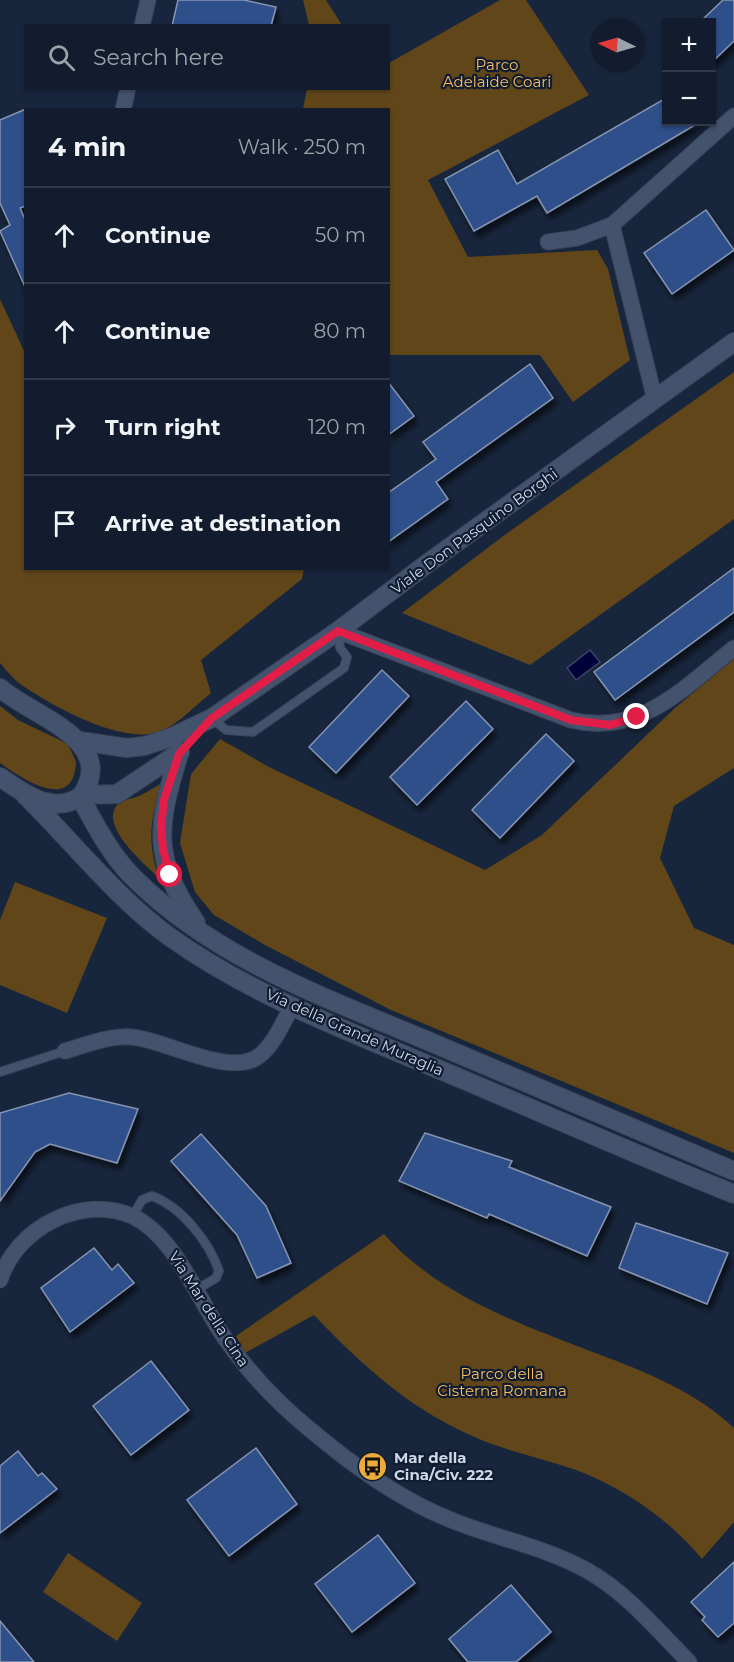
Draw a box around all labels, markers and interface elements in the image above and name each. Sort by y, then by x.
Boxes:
north arrow [590,18,644,72]
map controls [662,18,716,126]
button: + [662,18,716,72]
search box [24,24,390,90]
icon: search [45,41,78,74]
text: Search here [93,44,224,71]
park label: Parco Adelaide Coari [443,55,551,91]
button: − [662,72,716,126]
text: 4 min [48,131,126,163]
text: Walk · 250 m [238,135,366,159]
icon: ahead [48,219,81,252]
text: Continue [105,222,211,249]
text: 50 m [315,223,366,247]
icon: ahead [48,315,81,348]
text: Continue [105,318,211,345]
text: 80 m [314,319,366,343]
icon: right [48,411,81,444]
text: Turn right [105,414,220,441]
text: 120 m [308,415,366,439]
street label: Viale Don Pasquino Borghi [387,464,561,598]
icon: arrive [48,507,81,540]
text: Arrive at destination [105,510,341,537]
route end [623,703,649,729]
route start [156,861,182,887]
street label: Via della Grande Muraglia [263,984,447,1080]
street label: Via Mar della Cina [165,1248,253,1370]
park label: Parco della Cisterna Romana [437,1364,567,1400]
place label: Mar della Cina/Civ. 222 [394,1448,493,1484]
bus stop icon: Mar della Cina/Civ. 222 [357,1450,389,1482]

